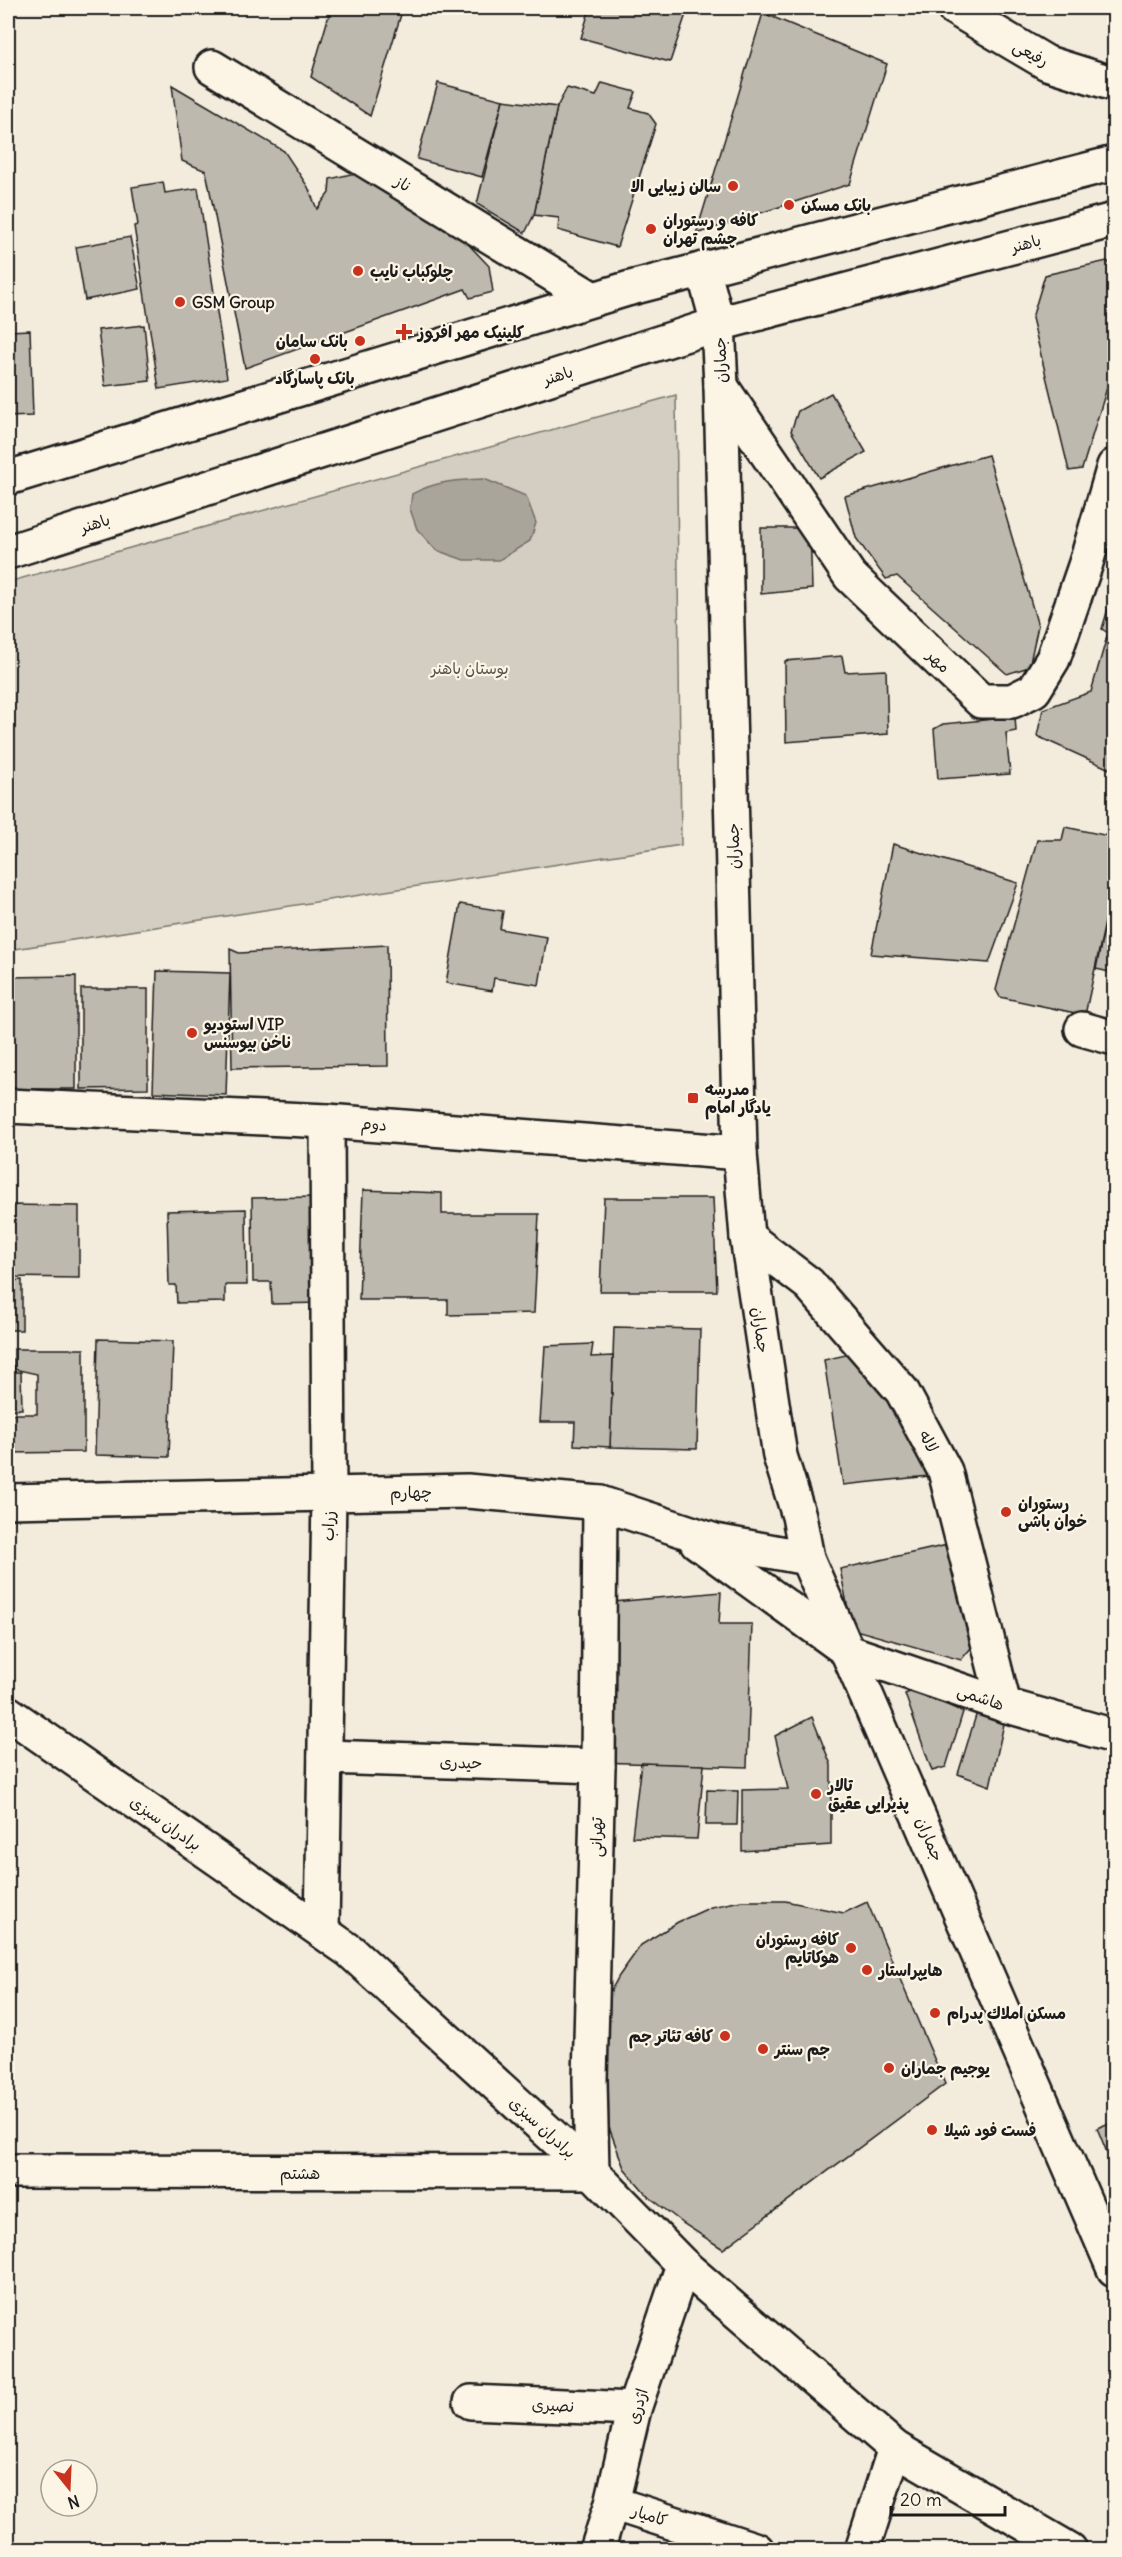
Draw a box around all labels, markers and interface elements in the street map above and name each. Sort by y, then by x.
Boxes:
street label: رفیعی [1009,35,1052,71]
street label: ناز [390,170,415,195]
place label: سالن زیبایی الا [630,176,721,197]
marker: سالن زیبایی الا [726,179,740,193]
place label: بانک مسکن [801,195,871,215]
marker: بانک مسکن [782,198,796,212]
place label: کافه و رستوران چشم تهران [663,210,758,251]
marker: کافه و رستوران چشم تهران [644,222,658,236]
street label: باهنر [1007,229,1043,257]
place label: چلوکباب نایب [370,261,453,283]
marker: چلوکباب نایب [351,264,365,278]
place label: GSM Group [192,292,275,313]
marker: GSM Group [173,295,187,309]
place label: کلینیک مهر افروز [416,322,524,343]
marker: کلینیک مهر افروز [395,323,413,341]
place label: بانک سامان [276,331,348,351]
marker: بانک سامان [353,334,367,348]
street label: جماران [709,337,731,383]
marker: بانک پاسارگاد [308,352,322,366]
street label: باهنر [539,361,575,390]
place label: بانک پاسارگاد [275,368,355,389]
street label: باهنر [76,509,112,538]
street label: مهر [922,644,955,677]
park label: بوستان باهنر [429,658,509,679]
street label: جماران [723,823,743,869]
place label: استودیو VIP ناخن بیوسنس [203,1014,291,1053]
marker: استودیو VIP ناخن بیوسنس [185,1026,199,1040]
place label: مدرسه یادگار امام [705,1079,771,1120]
marker: مدرسه یادگار امام [686,1091,700,1105]
street label: دوم [360,1113,388,1138]
street label: جماران [748,1306,774,1354]
street label: لاله [915,1426,943,1456]
street label: چهارم [390,1482,432,1505]
place label: رستوران خوان باشی [1018,1493,1087,1532]
marker: رستوران خوان باشی [999,1505,1013,1519]
street label: زراب [318,1511,338,1541]
street label: هاشمی [955,1680,1007,1715]
street label: حیدری [439,1751,483,1773]
place label: تالار پذیرایی عقیق [826,1775,909,1814]
marker: تالار پذیرایی عقیق [809,1787,823,1801]
street label: برادران سبزی [127,1791,205,1855]
street label: جماران [912,1814,948,1864]
street label: تهرانی [586,1816,607,1857]
place label: کافه رستوران هوکاتایم [756,1929,839,1970]
marker: کافه رستوران هوکاتایم [844,1941,858,1955]
place label: هایپراستار [877,1960,942,1981]
marker: هایپراستار [860,1963,874,1977]
place label: مسكن املاك پدرام [947,2003,1066,2026]
marker: مسكن املاك پدرام [928,2006,942,2020]
place label: کافه تئاتر جم [629,2026,713,2049]
marker: کافه تئاتر جم [718,2029,732,2043]
place label: جم سنتر [773,2039,830,2062]
marker: جم سنتر [756,2042,770,2056]
place label: یوجیم جماران [901,2058,990,2081]
marker: یوجیم جماران [882,2061,896,2075]
street label: برادران سبزی [506,2092,580,2162]
place label: فست فود شیلا [944,2120,1036,2141]
marker: فست فود شیلا [925,2123,939,2137]
street label: هشتم [280,2163,320,2186]
street label: اژدری [622,2386,652,2426]
street label: نصیری [531,2394,575,2416]
north arrow [39,2458,99,2518]
scale bar [891,2479,1005,2517]
text: 20 m [900,2488,942,2511]
text: N [65,2491,82,2513]
street label: کامیار [628,2499,670,2530]

